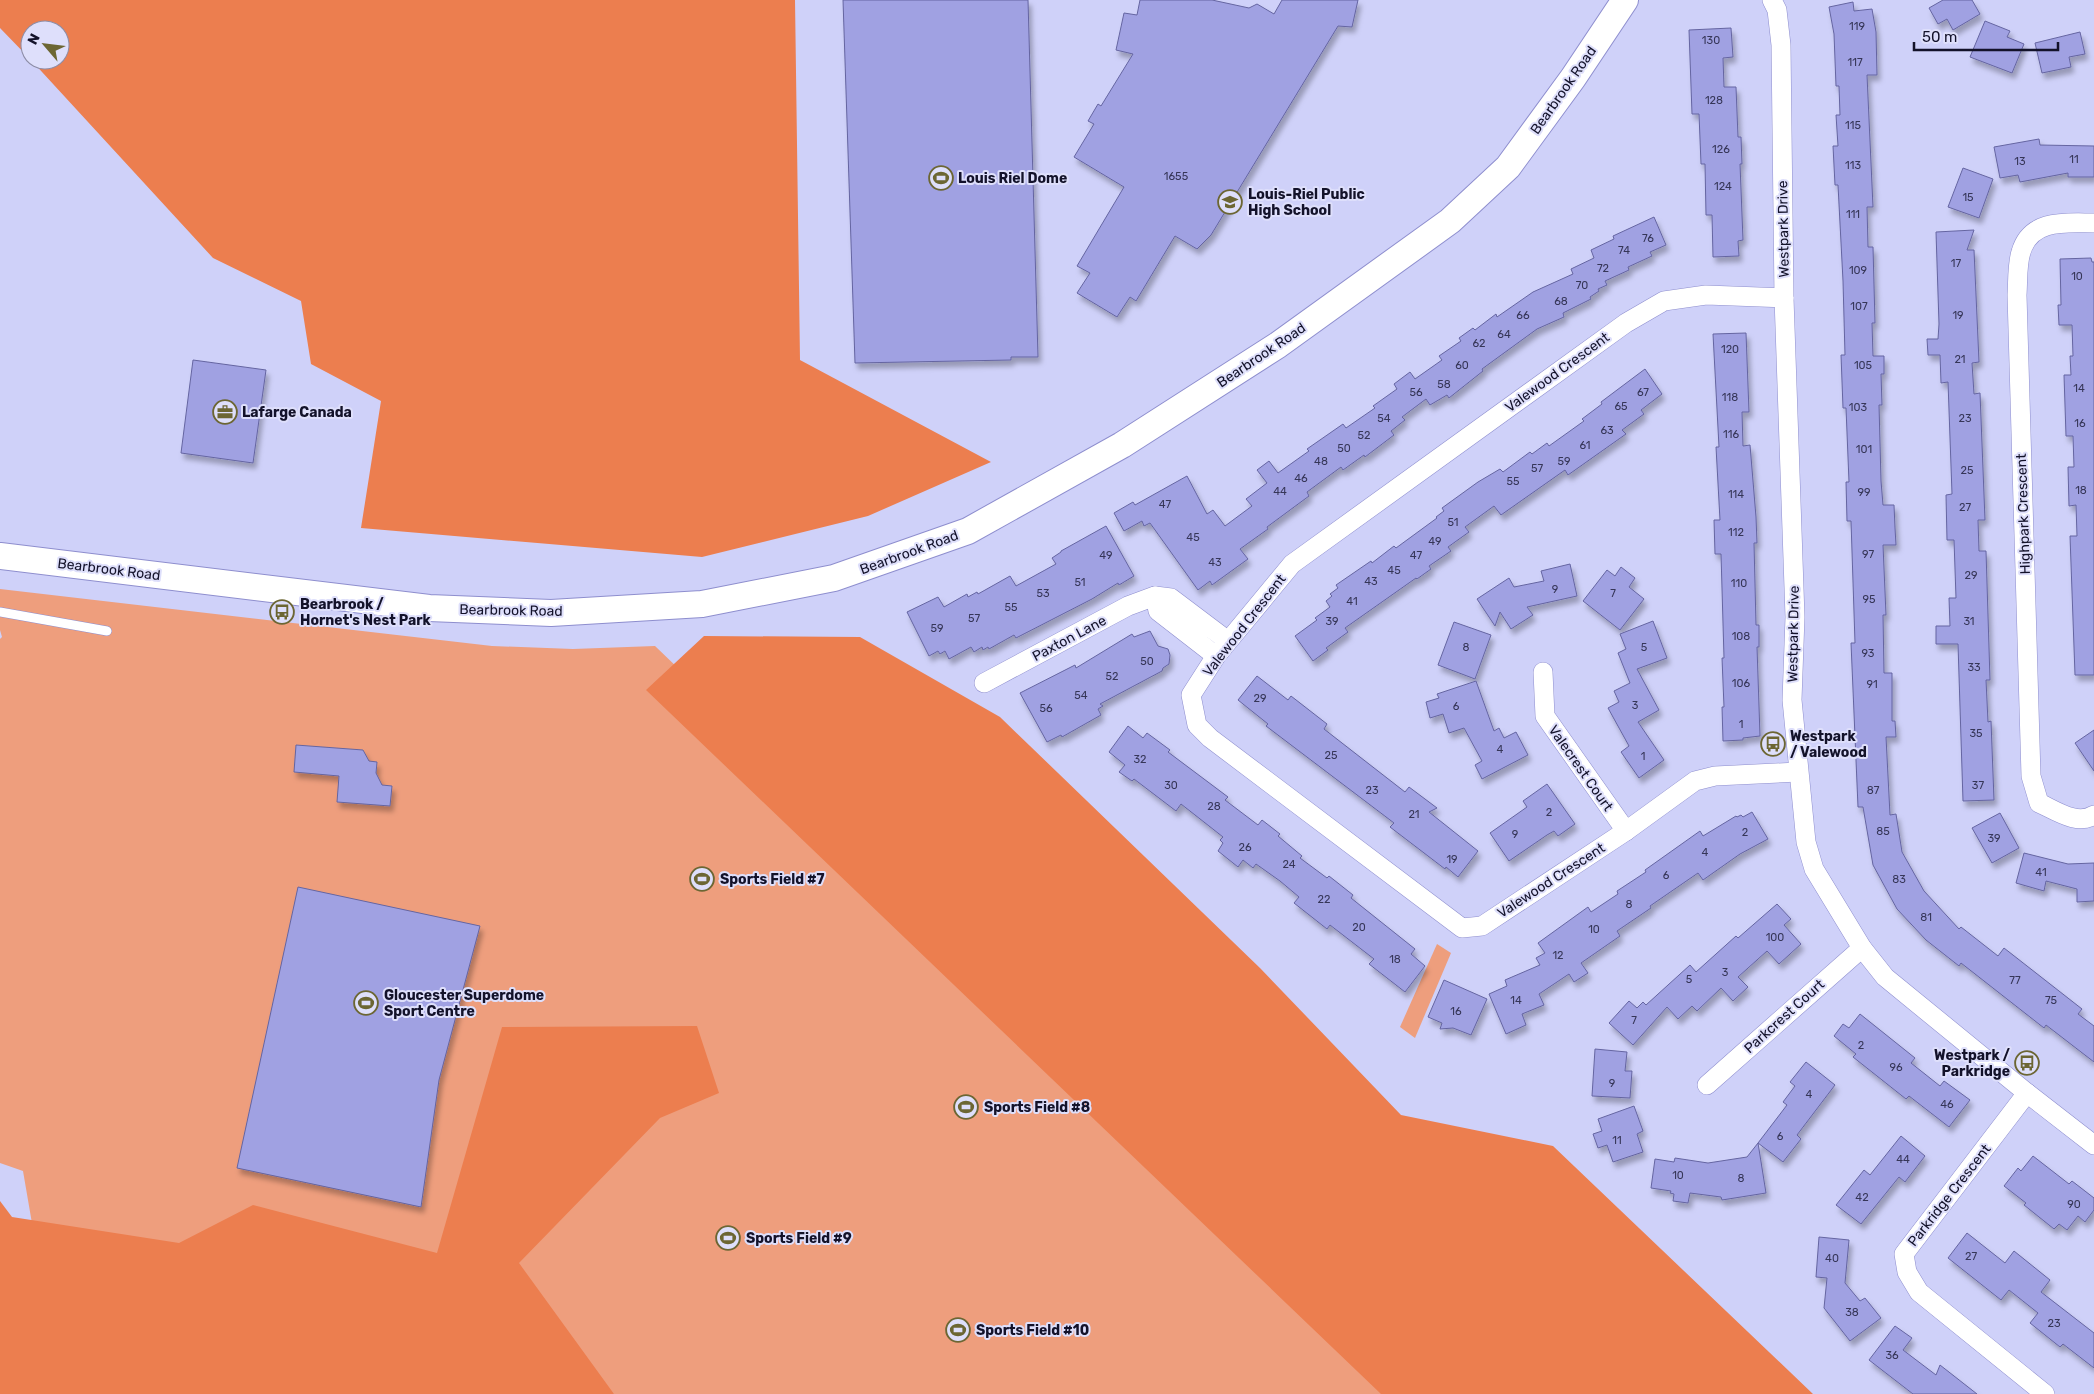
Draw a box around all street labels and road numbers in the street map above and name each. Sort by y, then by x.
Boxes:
street label: Bearbrook Road [1527,43,1600,138]
street label: Westpark Drive [1774,180,1793,278]
street label: Bearbrook Road [1214,319,1309,391]
street label: Valewood Crescent [1502,329,1613,416]
street label: Highpark Crescent [2013,453,2034,575]
street label: Bearbrook Road [858,527,961,578]
street label: Bearbrook Road [57,555,161,584]
street label: Valewood Crescent [1199,570,1290,680]
street label: Westpark Drive [1784,585,1803,683]
street label: Bearbrook Road [459,601,563,620]
street label: Paxton Lane [1029,612,1109,665]
street label: Valecrest Court [1545,722,1617,815]
street label: Valewood Crescent [1494,839,1609,922]
street label: Parkcrest Court [1741,976,1828,1057]
street label: Parkridge Crescent [1904,1141,1995,1250]

